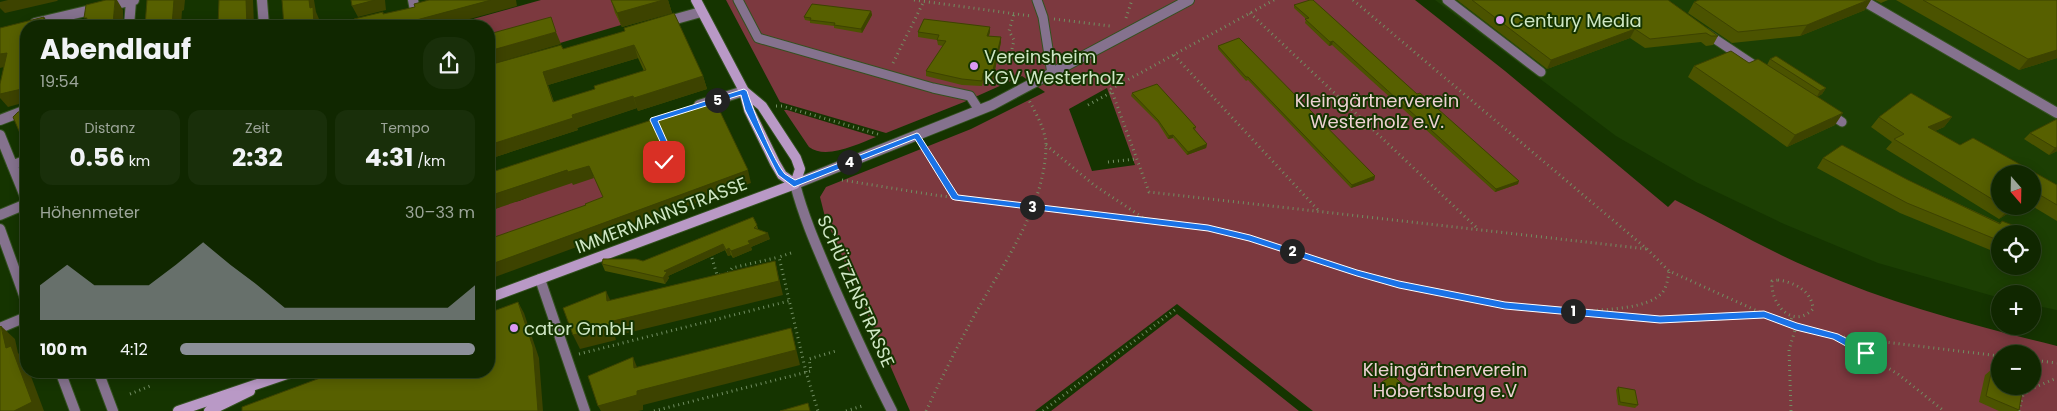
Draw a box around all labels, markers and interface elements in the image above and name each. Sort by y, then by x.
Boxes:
place label: Century Media [1510,8,1642,33]
marker: Century Media [1494,14,1506,26]
text: Abendlauf [40,30,191,69]
button: share [423,37,475,89]
place label: Vereinsheim KGV Westerholz [984,44,1124,90]
marker: Vereinsheim KGV Westerholz [968,60,980,72]
text: 19:54 [40,70,79,93]
pin: 5 [704,88,730,112]
park label: Kleingärtnerverein Westerholz e.V. [1295,88,1459,134]
text: 5 [713,90,722,110]
text: Distanz [85,118,135,138]
text: Zeit [245,118,270,138]
text: Tempo [381,118,430,138]
text: 0.56 [69,140,125,175]
text: 2:32 [232,140,283,175]
text: 4:31 [365,140,413,175]
pin [643,141,685,183]
icon: check [650,148,678,176]
pin: 4 [836,150,862,174]
text: km [125,151,150,171]
text: /km [413,151,445,171]
text: 4 [845,152,854,172]
north arrow [1991,165,2041,215]
map controls [1991,165,2041,395]
street label: IMMERMANNSTRASSE [571,171,751,259]
pin: 3 [1020,194,1044,220]
text: 3 [1028,197,1037,217]
text: Höhenmeter [40,201,140,224]
text: 30–33 m [405,201,475,224]
street label: SCHÜTZENSTRASSE [811,211,901,371]
button: locate [1991,225,2041,275]
pin: 2 [1280,238,1304,264]
text: 2 [1289,241,1297,261]
button: + [1991,285,2041,335]
pin: 1 [1560,298,1586,324]
text: 1 [1571,301,1576,321]
place label: cator GmbH [524,316,634,341]
marker: cator GmbH [508,322,520,334]
pin [1845,332,1887,374]
text: 100 m [40,338,87,361]
text: 4:12 [120,338,148,361]
icon: arrive [1852,339,1880,367]
button: − [1991,345,2041,395]
park label: Kleingärtnerverein Hobertsburg e.V [1363,357,1527,403]

